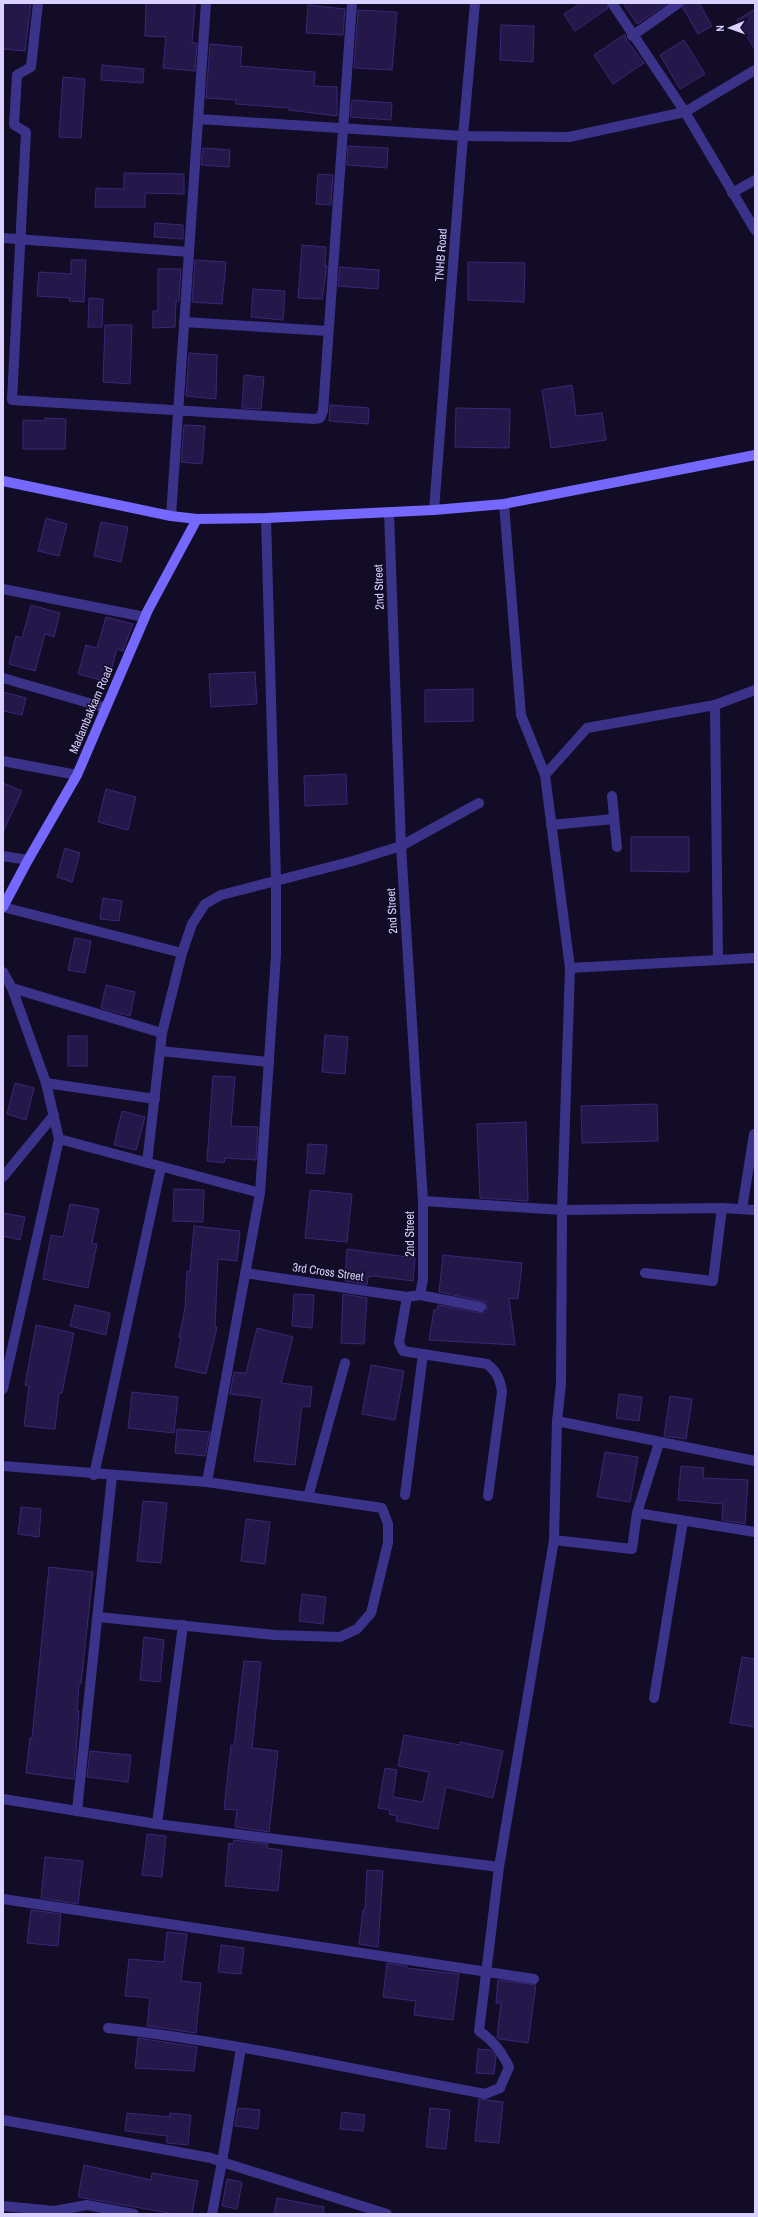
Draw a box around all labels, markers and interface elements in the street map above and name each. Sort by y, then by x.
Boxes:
north arrow [710,8,750,48]
text: N [713,25,727,32]
street label: TNHB Road [431,228,451,282]
street label: 2nd Street [370,564,388,610]
street label: Madambakkam Road [65,664,117,756]
street label: 2nd Street [383,888,401,934]
street label: 2nd Street [402,1211,418,1257]
street label: 3rd Cross Street [291,1259,365,1285]

